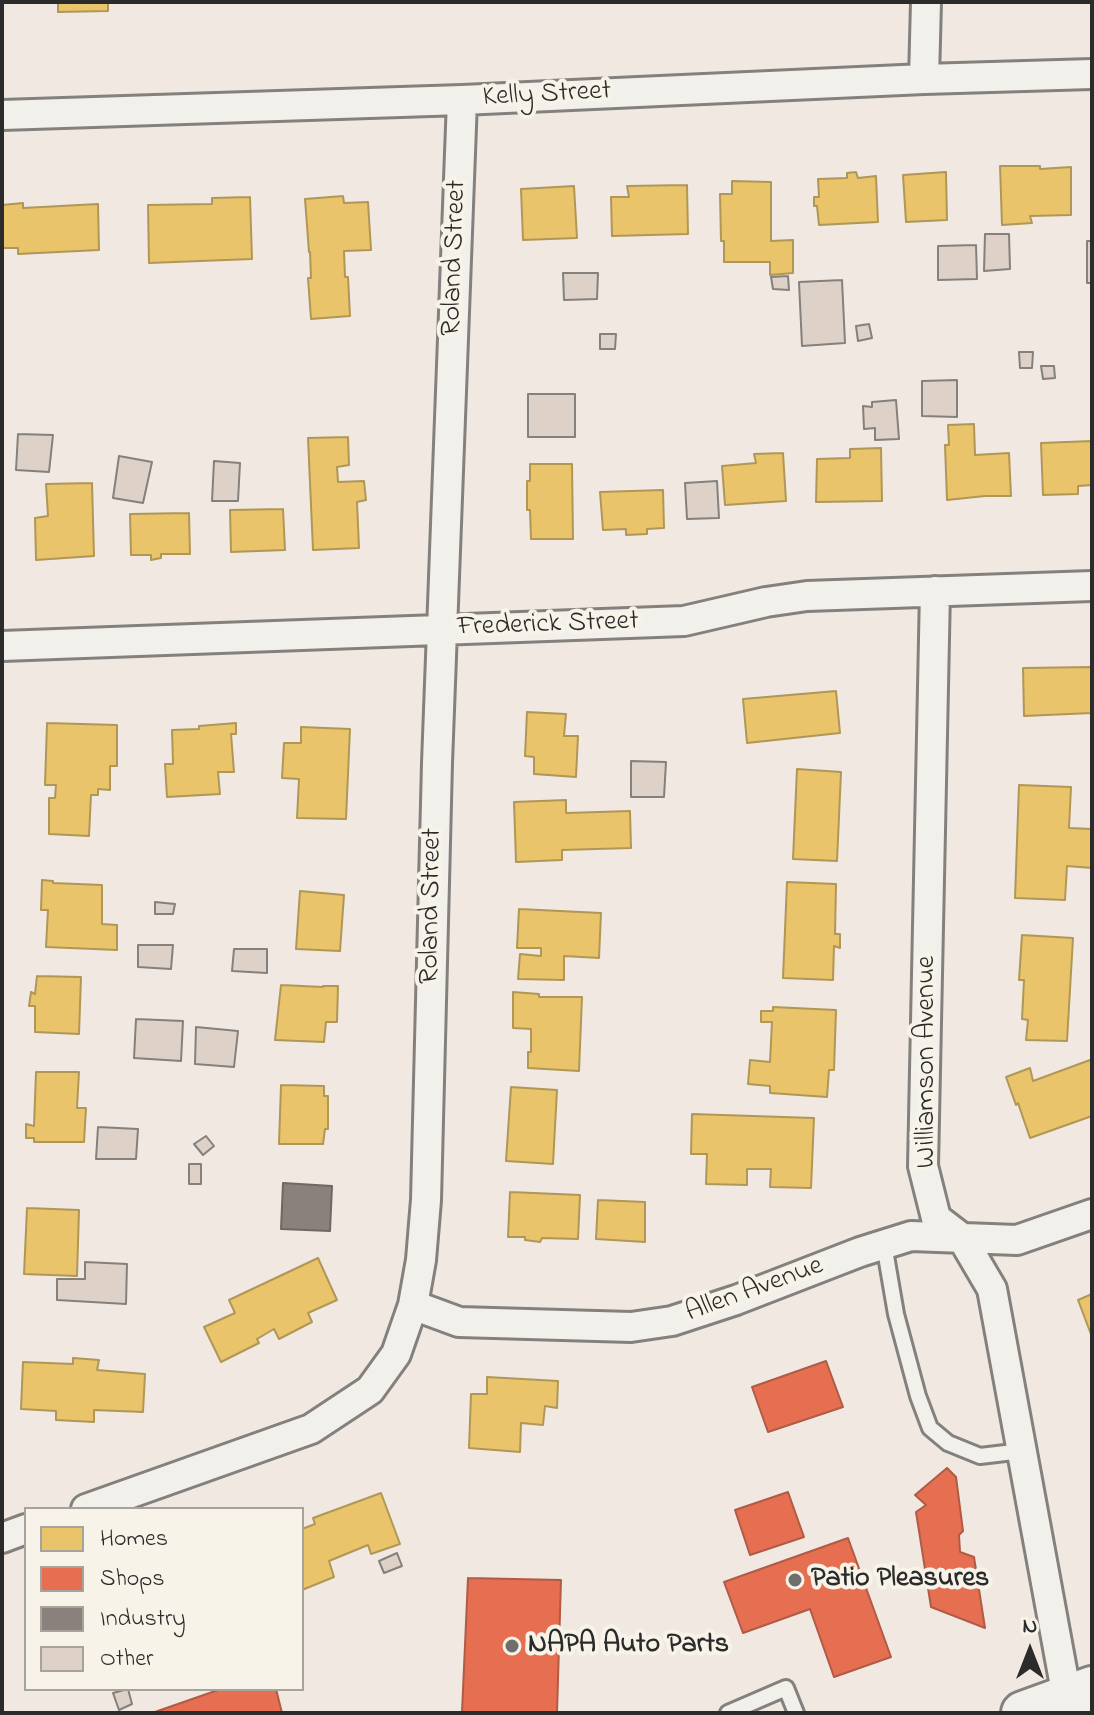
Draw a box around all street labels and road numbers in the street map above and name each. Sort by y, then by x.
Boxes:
street label: Kelly Street [482,76,612,116]
street label: Roland Street [436,179,476,337]
street label: Frederick Street [457,606,639,646]
street label: Roland Street [415,828,451,984]
street label: Williamson Avenue [911,956,945,1168]
street label: Allen Avenue [682,1251,828,1331]

